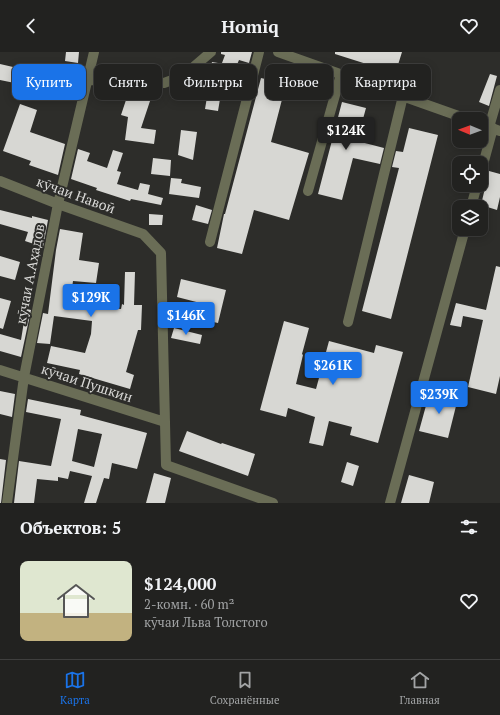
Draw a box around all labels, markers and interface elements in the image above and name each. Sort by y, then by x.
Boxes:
text: Homiq [221,14,279,38]
icon: back [20,15,42,37]
icon: heart [458,15,480,37]
chip: Купить [12,64,86,100]
chip: Снять [94,64,162,100]
chip: Фильтры [170,64,257,100]
chip: Новое [265,64,333,100]
chip: Квартира [341,64,431,100]
north arrow [452,112,488,148]
map controls [452,112,488,236]
pin: $124K [318,117,374,151]
text: $124K [327,121,365,139]
button: locate [452,156,488,192]
street label: кӯчаи Навоӣ [34,171,119,218]
button: layers [452,200,488,236]
street label: кӯчаи А.Аҳадов [10,222,49,326]
pin: $129K [63,284,119,318]
text: $129K [72,288,110,306]
pin: $146K [158,302,214,336]
text: $146K [167,306,205,324]
pin: $261K [305,352,361,386]
text: $261K [314,356,352,374]
street label: кӯчаи Пушкин [39,359,136,406]
pin: $239K [411,381,467,415]
text: $239K [420,385,458,403]
text: Объектов: 5 [20,516,121,539]
icon: filters [458,516,480,538]
text: $124,000 [144,572,216,595]
icon: home [52,577,100,625]
icon: heart [458,590,480,612]
text: 2-комн. · 60 m² [144,595,234,613]
text: кӯчаи Льва Толстого [144,613,268,631]
tab: Карта [60,669,90,707]
tab: Сохранённые [210,669,280,707]
tab: Главная [400,669,440,707]

